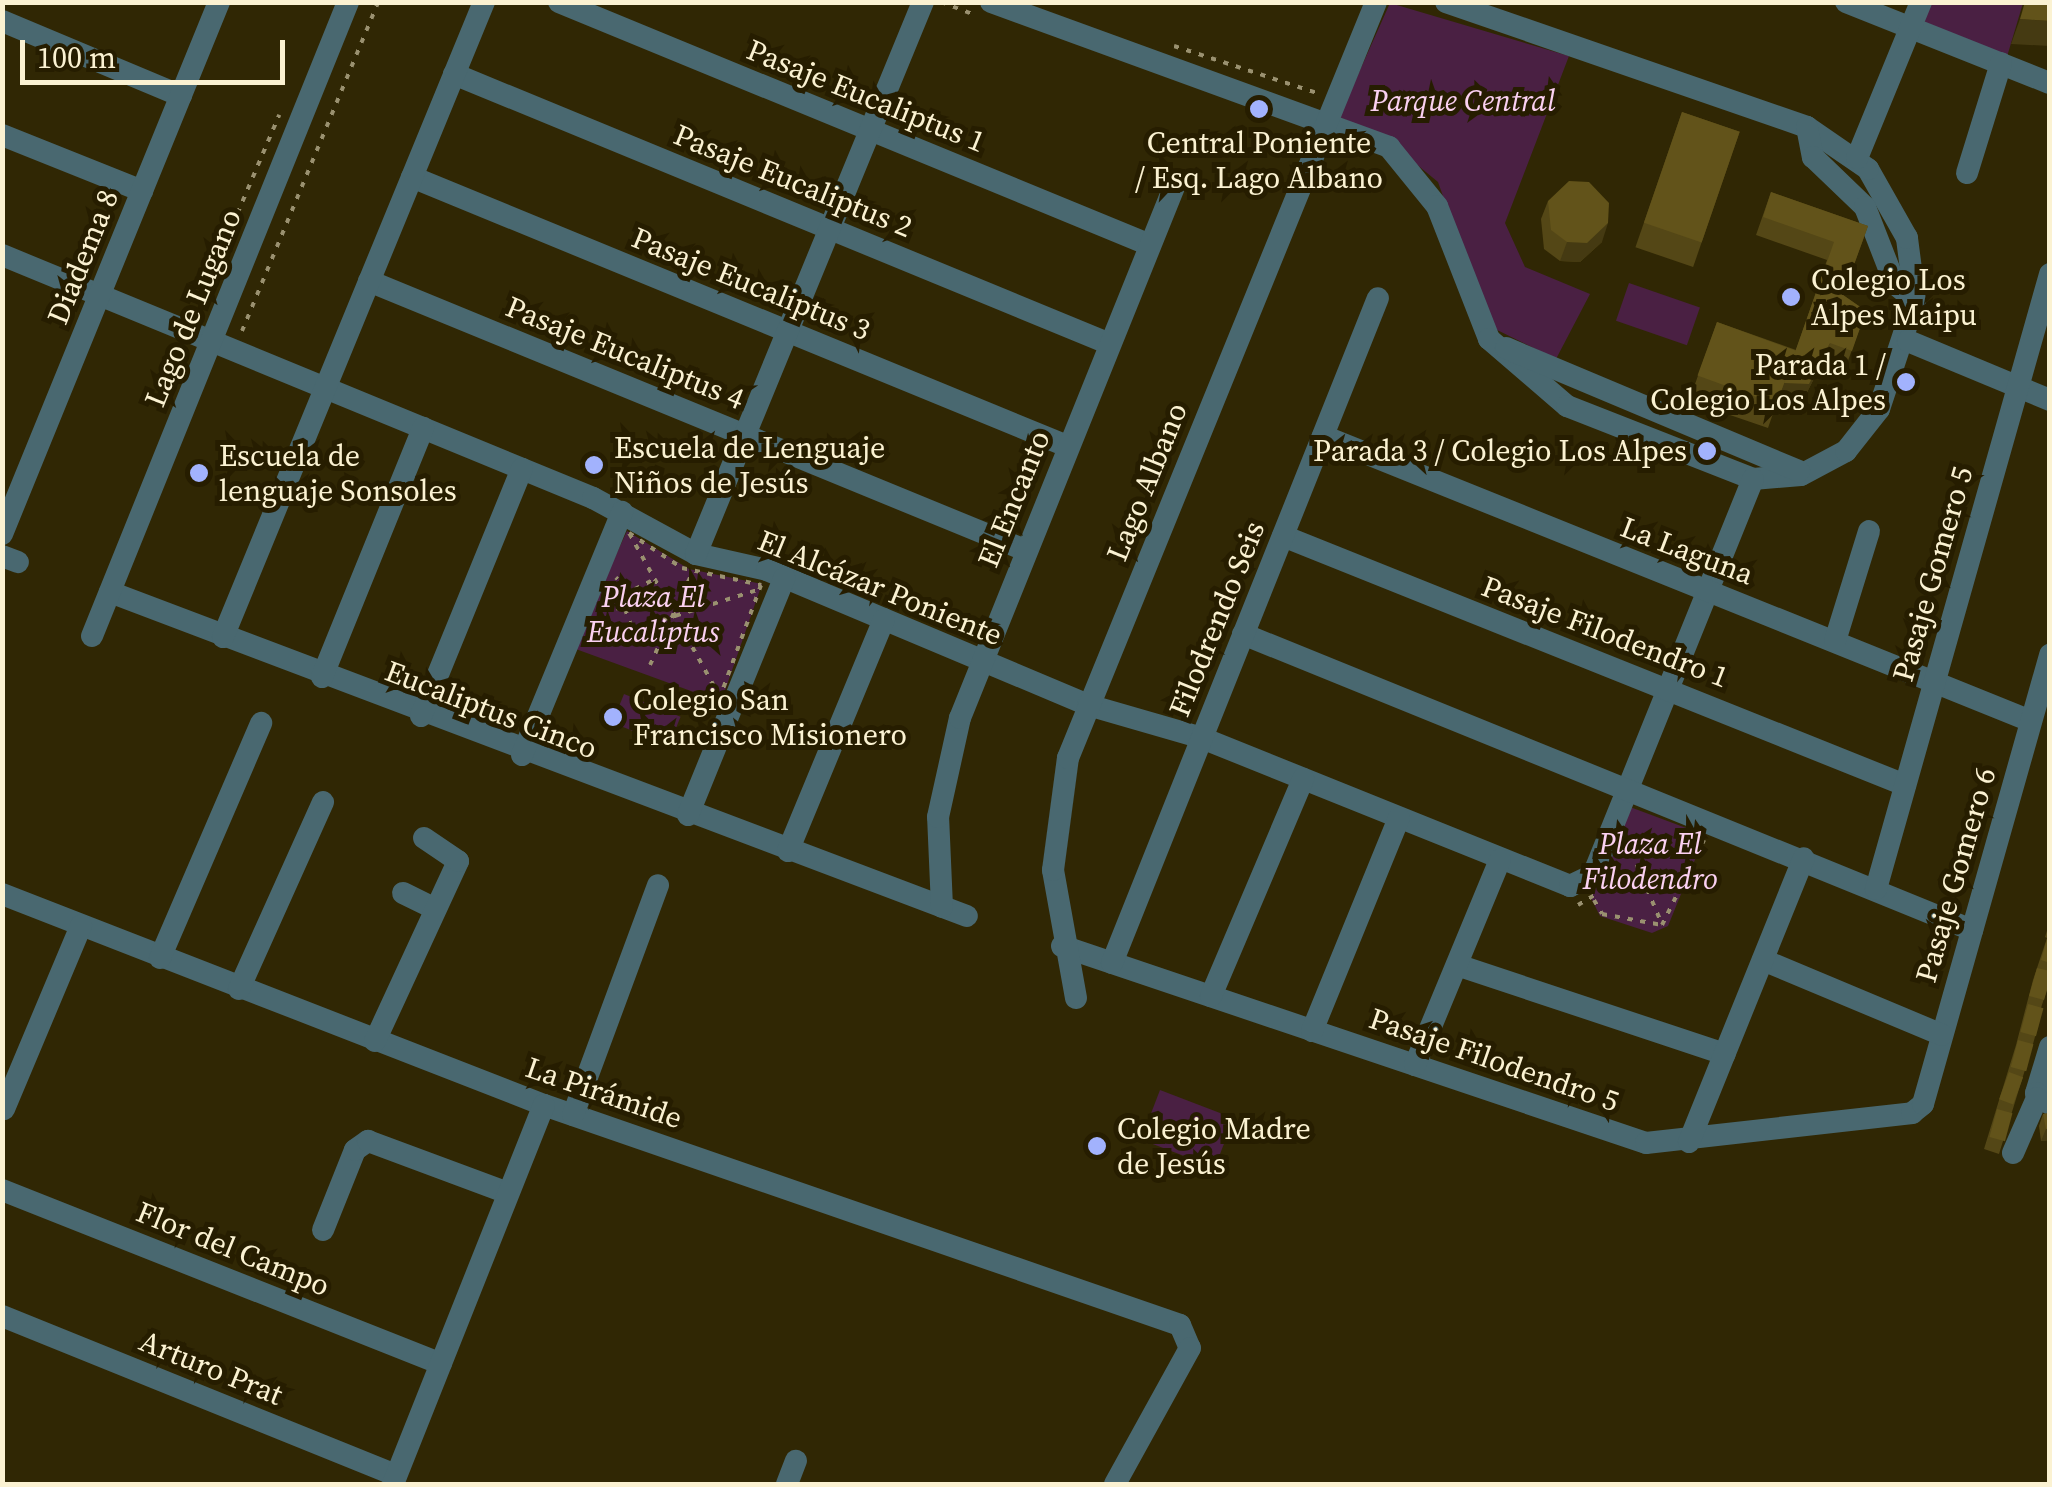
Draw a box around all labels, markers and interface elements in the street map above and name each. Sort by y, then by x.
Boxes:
scale bar [25,20,290,82]
street label: Pasaje Eucaliptus 1 [742,32,990,160]
text: 100 m [37,37,116,78]
park label: Parque Central [1371,83,1555,119]
marker: Central Poniente / Esq. Lago Albano [1248,98,1270,120]
street label: Pasaje Eucaliptus 2 [669,117,917,245]
place label: Central Poniente / Esq. Lago Albano [1135,125,1383,196]
street label: Diadema 8 [40,184,126,330]
street label: Lago de Lugano [137,204,249,412]
street label: Pasaje Eucaliptus 3 [627,220,875,348]
place label: Colegio Los Alpes Maipu [1811,262,1977,332]
marker: Colegio Los Alpes Maipu [1780,286,1802,308]
street label: Pasaje Eucaliptus 4 [501,289,749,417]
place label: Parada 1 / Colegio Los Alpes [1650,347,1886,418]
marker: Parada 1 / Colegio Los Alpes [1895,371,1917,393]
street label: Lago Albano [1099,398,1195,566]
street label: El Encanto [970,425,1058,573]
place label: Escuela de Lenguaje Niños de Jesús [614,430,885,500]
place label: Parada 3 / Colegio Los Alpes [1313,433,1687,469]
place label: Escuela de lenguaje Sonsoles [219,438,457,508]
marker: Parada 3 / Colegio Los Alpes [1696,440,1718,462]
marker: Escuela de Lenguaje Niños de Jesús [583,454,605,476]
marker: Escuela de lenguaje Sonsoles [188,462,210,484]
street label: Pasaje Gomero 5 [1885,462,1981,686]
street label: La Laguna [1615,509,1759,593]
street label: Filodrendo Seis [1161,516,1273,722]
street label: El Alcázar Poniente [753,523,1007,653]
street label: Pasaje Filodendro 1 [1476,568,1734,696]
park label: Plaza El Eucaliptus [587,579,719,650]
street label: Eucaliptus Cinco [380,653,602,767]
place label: Colegio San Francisco Misionero [633,682,907,752]
marker: Colegio San Francisco Misionero [602,706,624,728]
street label: Pasaje Gomero 6 [1908,763,2004,987]
park label: Plaza El Filodendro [1582,826,1718,896]
street label: Pasaje Filodendro 5 [1364,1000,1624,1120]
street label: La Pirámide [521,1049,687,1137]
place label: Colegio Madre de Jesús [1117,1111,1311,1182]
marker: Colegio Madre de Jesús [1086,1135,1108,1157]
street label: Flor del Campo [131,1194,335,1304]
street label: Arturo Prat [134,1323,288,1413]

